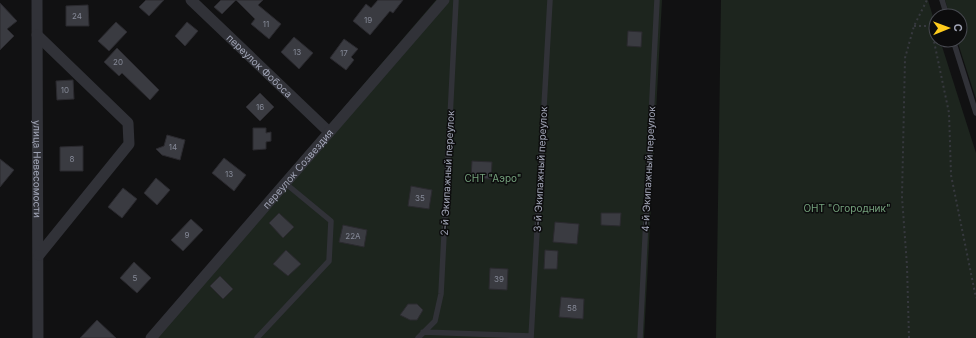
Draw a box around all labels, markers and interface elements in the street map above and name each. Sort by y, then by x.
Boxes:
north arrow [928,8,968,48]
house number: 24 [72,11,82,21]
house number: 19 [364,15,372,25]
house number: 11 [263,19,269,29]
text: С [951,24,965,32]
street label: переулок Фобоса [224,31,295,100]
house number: 13 [293,47,301,57]
house number: 17 [340,48,348,58]
house number: 20 [113,57,123,67]
house number: 10 [61,85,69,95]
house number: 16 [256,102,264,112]
street label: 3-й Экипажный переулок [531,105,549,232]
street label: 4-й Экипажный переулок [639,105,657,232]
street label: 2-й Экипажный переулок [438,109,456,236]
street label: улица Невесомости [31,120,44,218]
street label: переулок Созвездия [260,127,335,211]
house number: 14 [169,142,177,152]
house number: 8 [70,154,75,164]
house number: 13 [225,169,233,179]
park label: СНТ "Аэро" [464,172,522,184]
house number: 35 [415,193,425,203]
park label: ОНТ "Огородник" [803,202,891,214]
house number: 9 [185,230,190,240]
house number: 22А [345,231,361,241]
house number: 5 [133,273,138,283]
house number: 39 [494,274,504,284]
house number: 58 [567,303,577,313]

